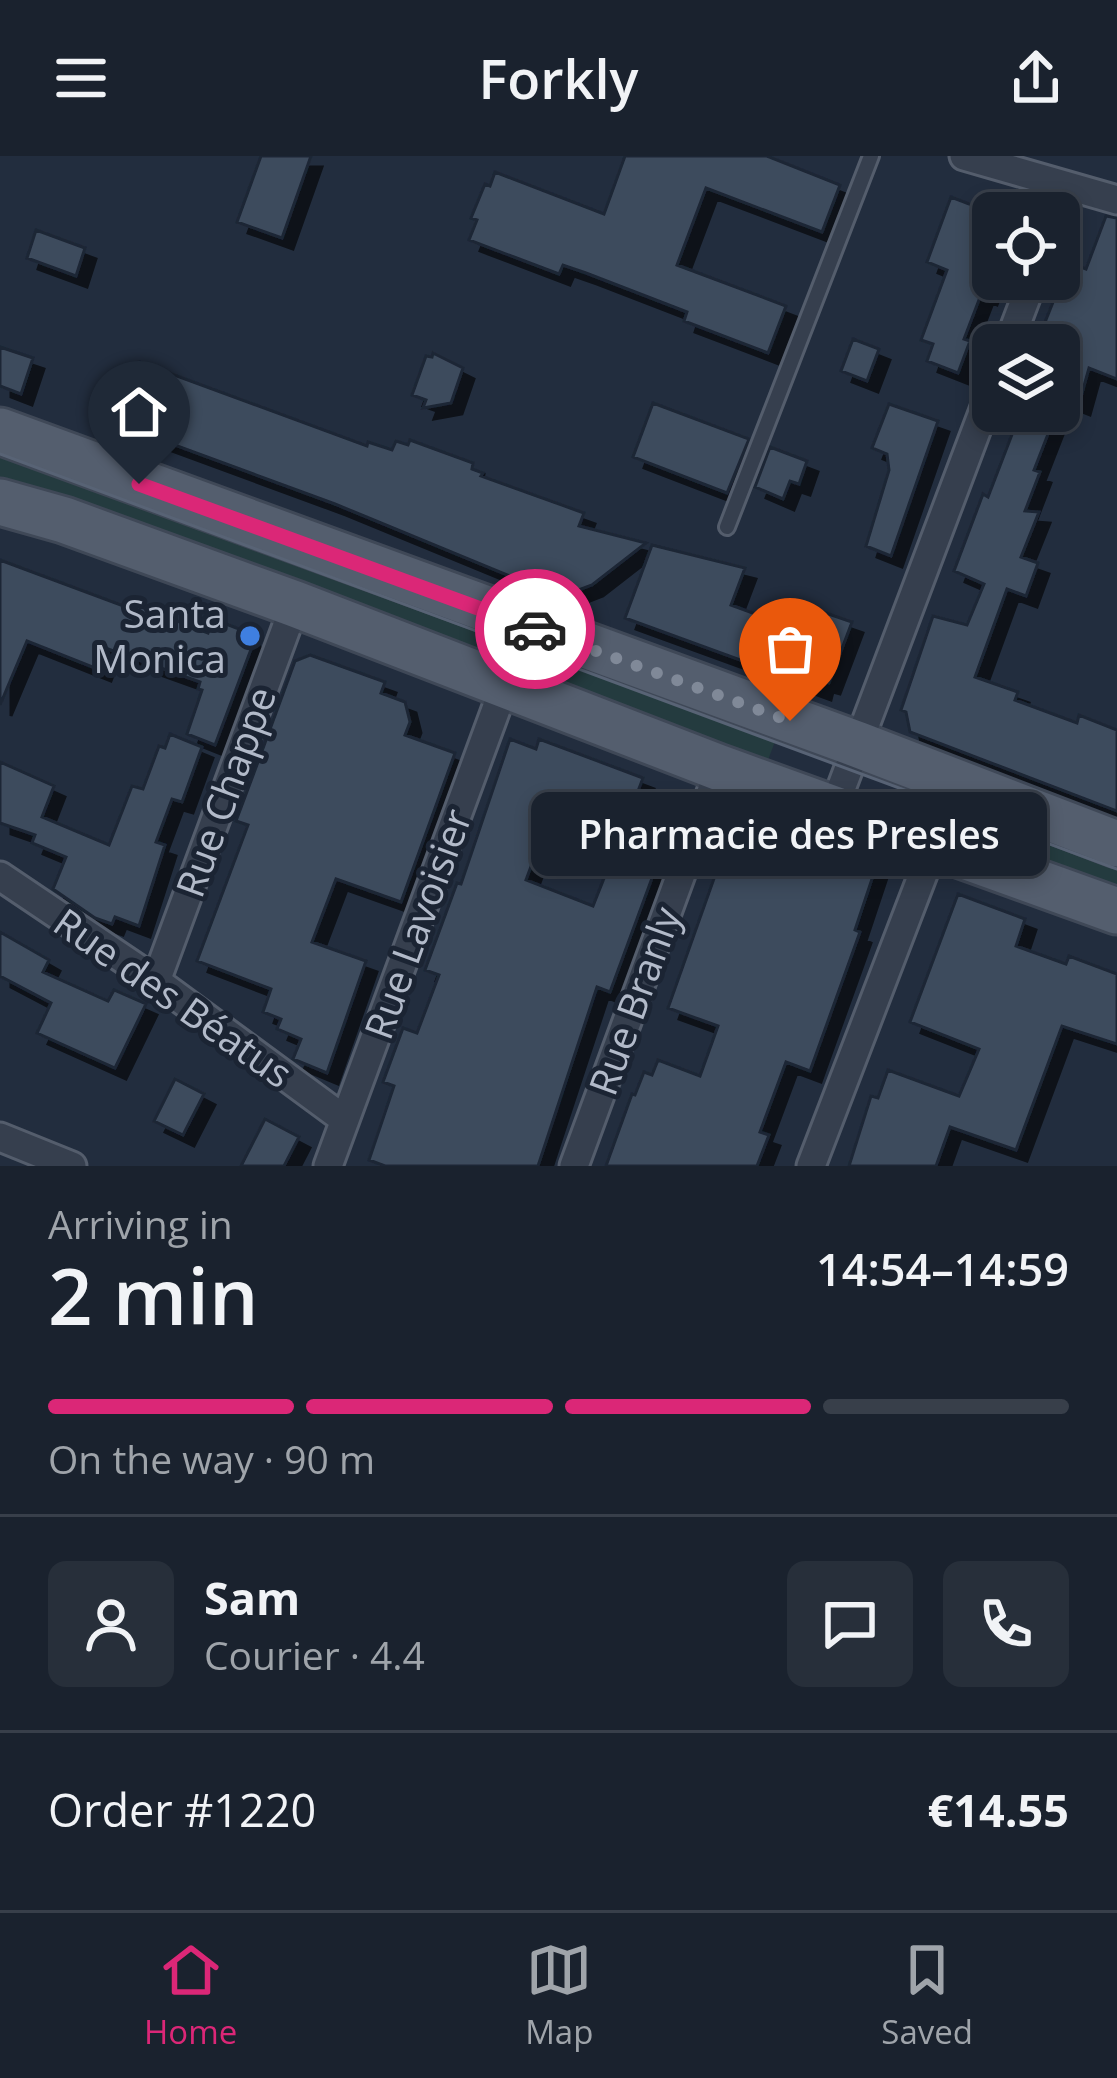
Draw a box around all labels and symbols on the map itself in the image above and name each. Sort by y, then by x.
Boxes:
pin [88,361,190,484]
courier [475,569,595,689]
place label: Santa Monica [93,586,226,684]
pin [739,598,841,721]
marker: Santa Monica [237,623,263,649]
street label: Rue Chappe [162,679,287,904]
callout: Pharmacie des Presles [532,793,1048,877]
street label: Rue Lavoisier [350,801,483,1046]
street label: Rue des Béatus [44,895,304,1099]
street label: Rue Branly [575,899,692,1102]

